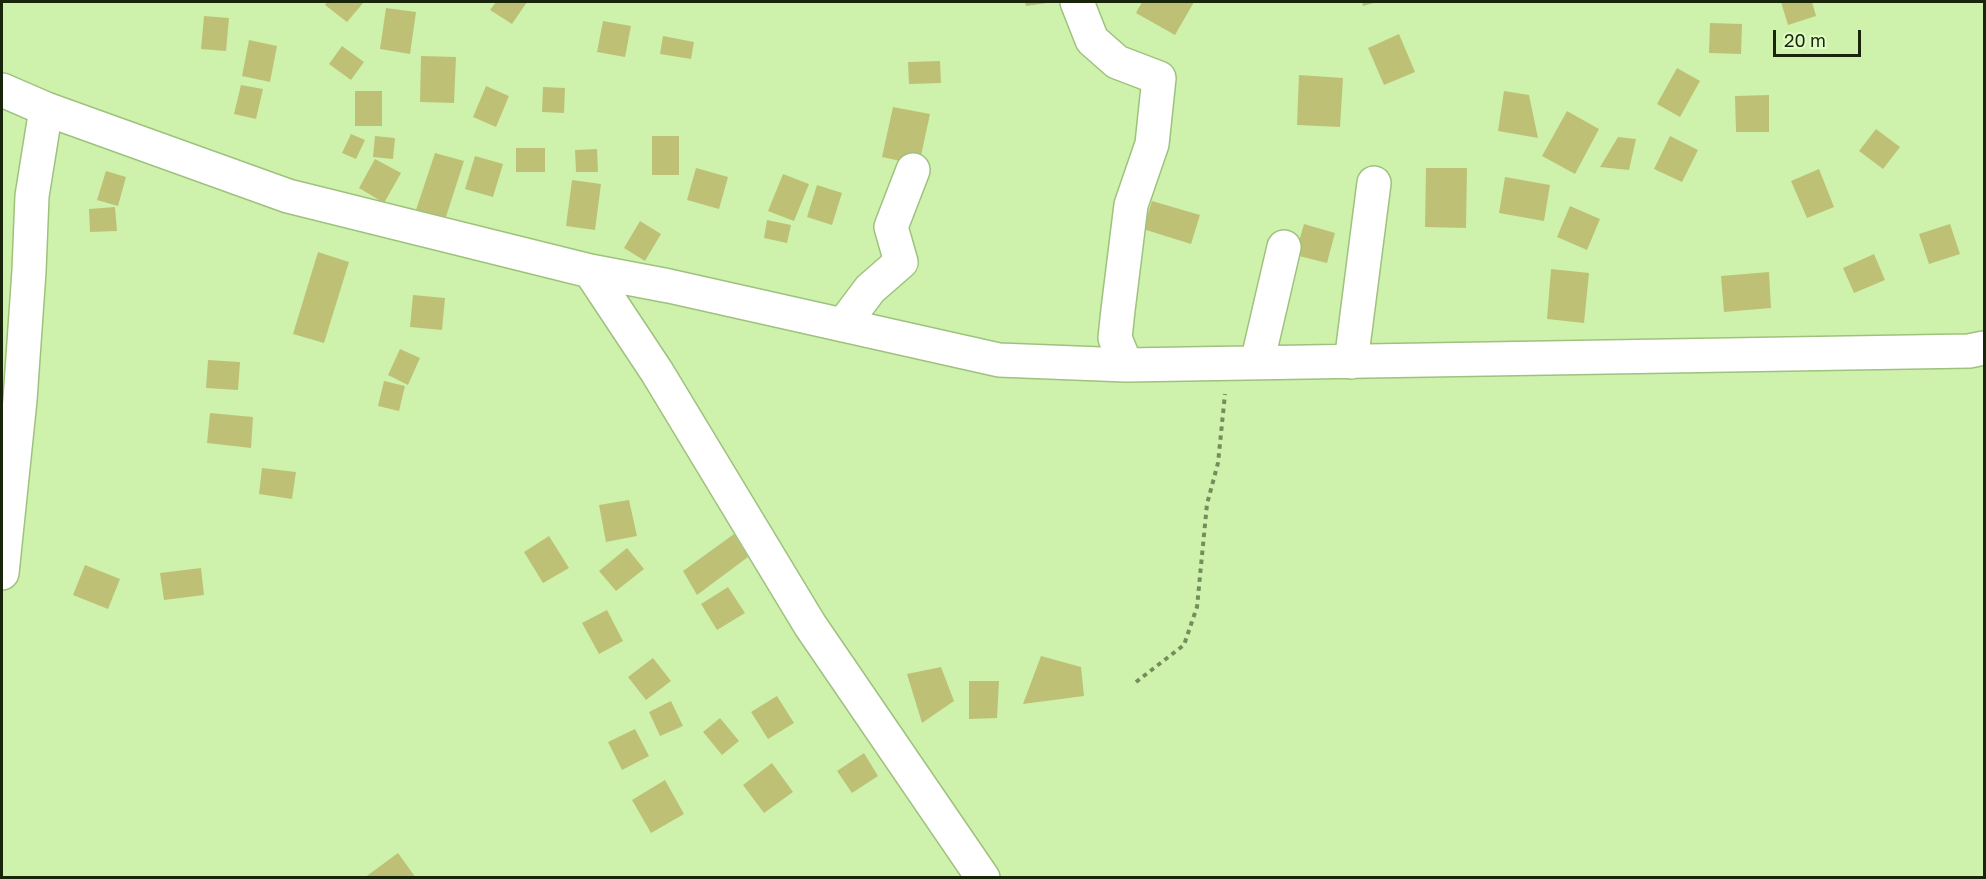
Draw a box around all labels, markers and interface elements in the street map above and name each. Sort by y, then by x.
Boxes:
scale bar [1776,18,1864,56]
text: 20 m [1784,29,1826,51]

